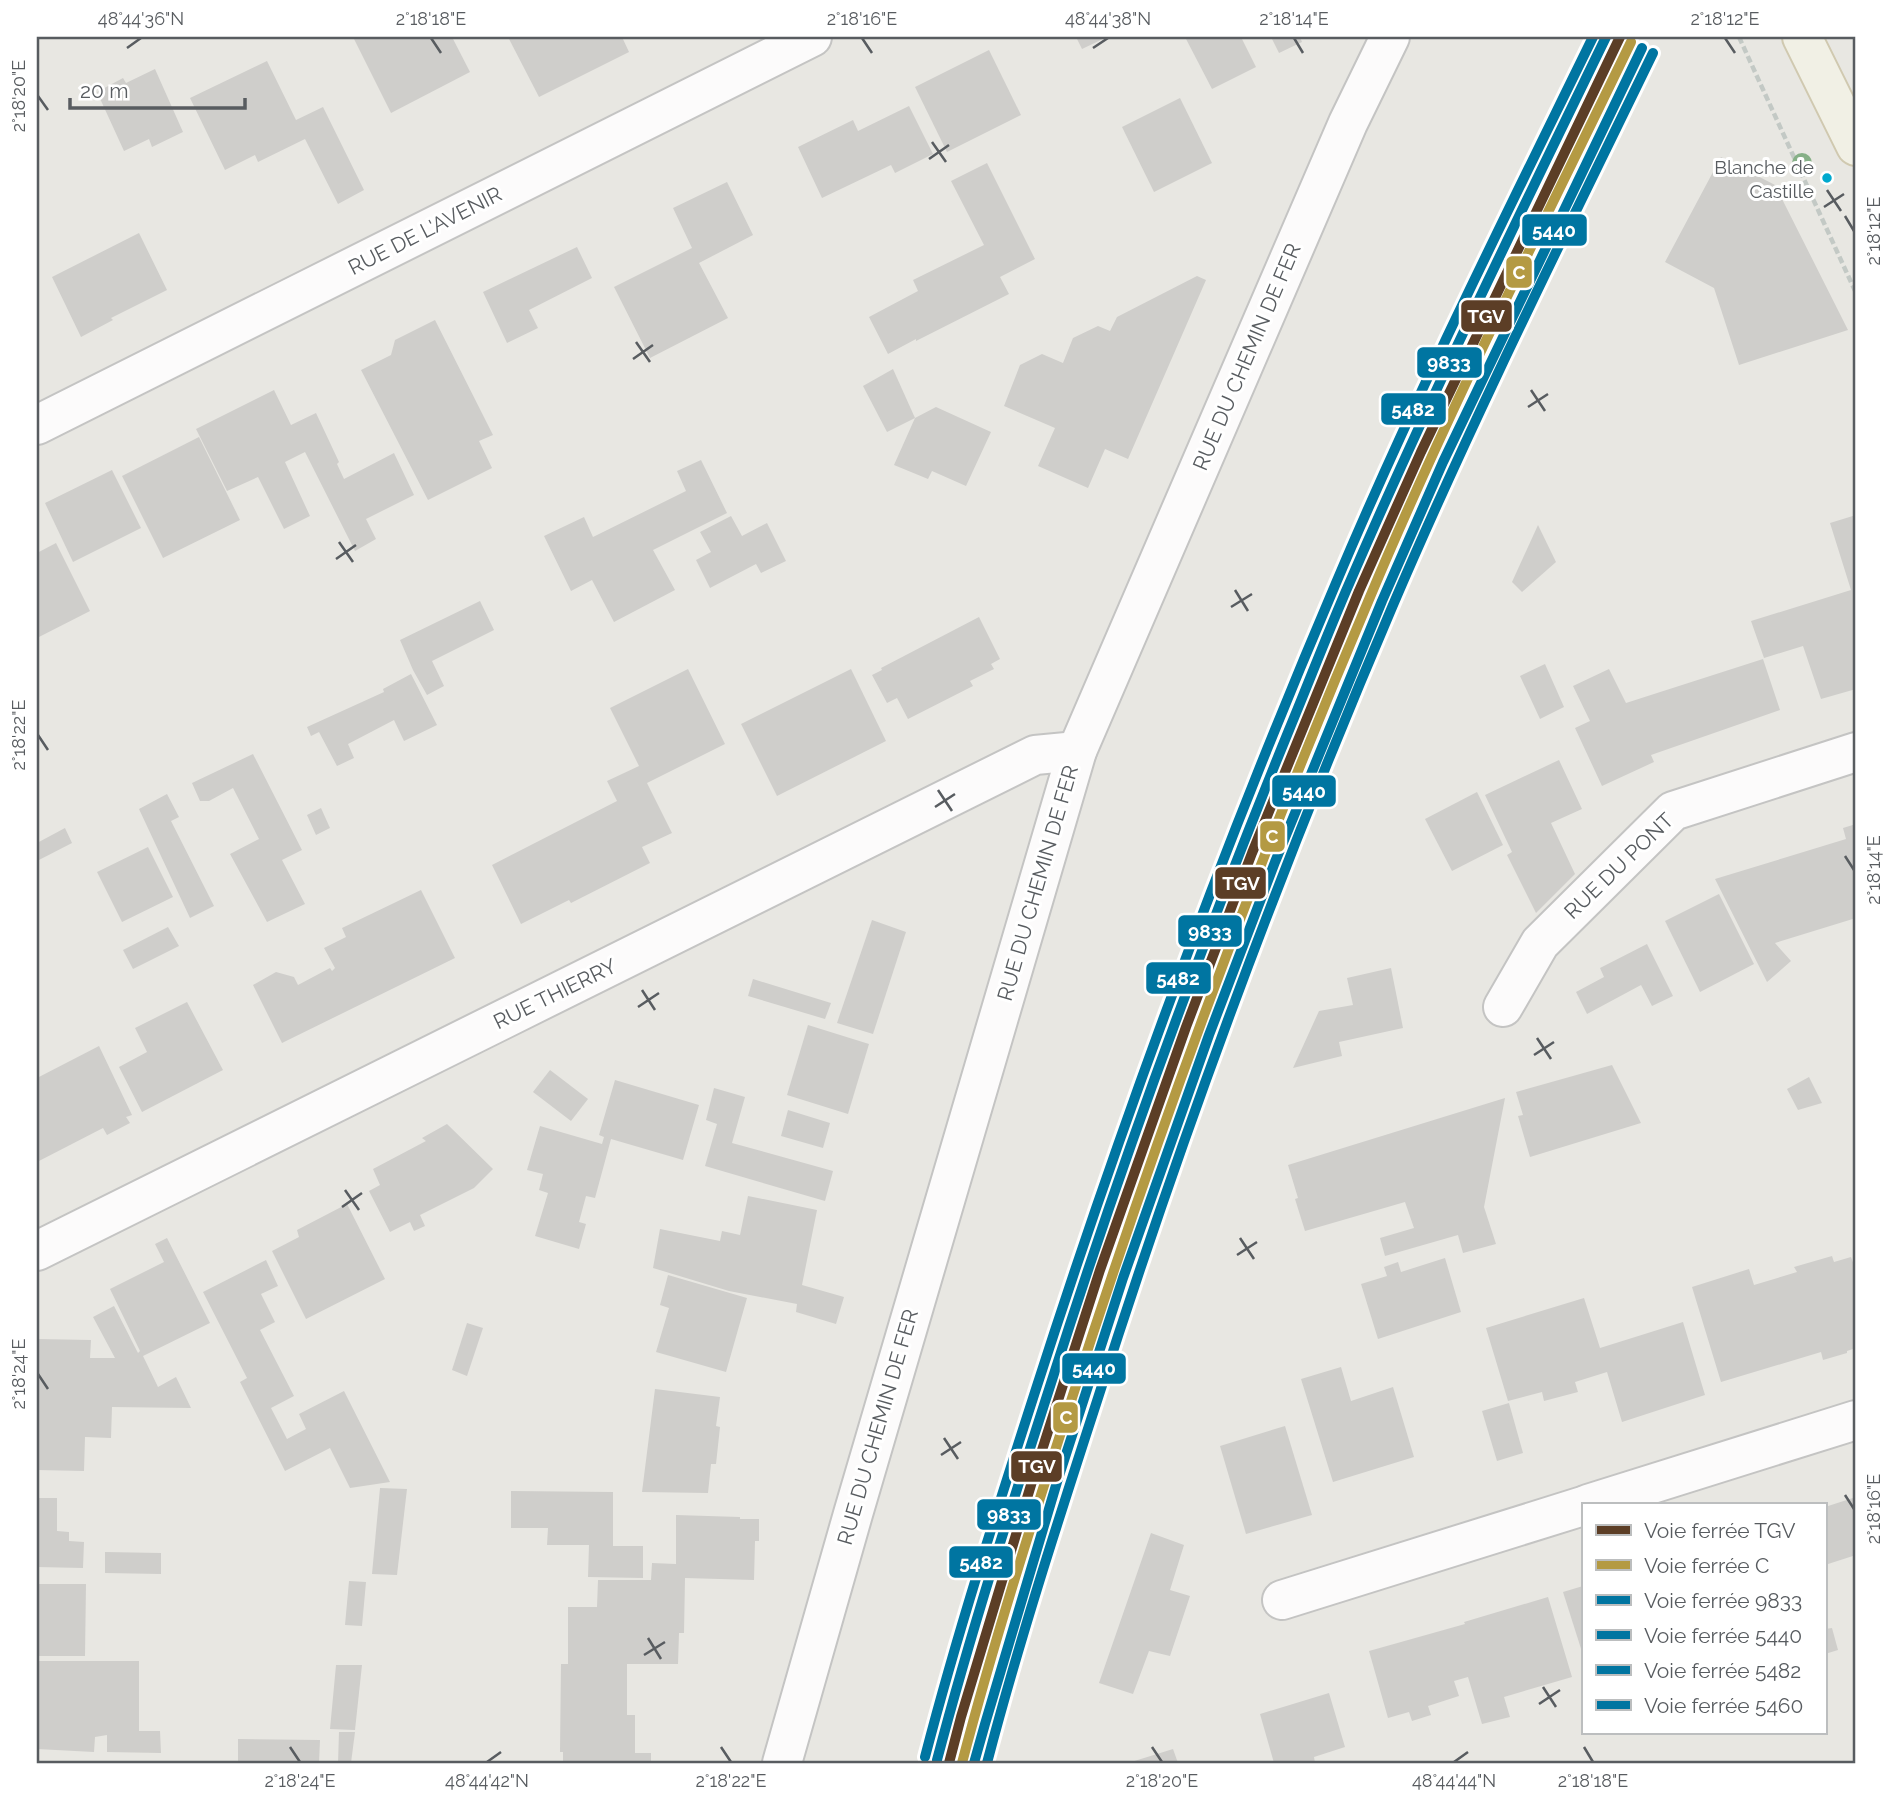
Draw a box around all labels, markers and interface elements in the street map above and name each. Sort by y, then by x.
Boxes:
text: 48°44'36"N [98,8,184,29]
text: 2°18'18"E [396,8,466,29]
text: 2°18'16"E [827,8,897,29]
text: 48°44'38"N [1065,8,1151,29]
text: 2°18'14"E [1259,8,1329,29]
text: 2°18'12"E [1690,8,1760,29]
text: 2°18'20"E [8,60,29,132]
scale bar [70,66,245,110]
text: 20 m [80,78,128,103]
place label: Blanche de Castille [1714,156,1814,202]
marker: Blanche de Castille [1820,171,1834,185]
street label: RUE DE L'AVENIR [344,181,506,280]
text: 2°18'12"E [1863,196,1884,266]
line badge: 5440 [1521,213,1588,247]
text: 5440 [1532,219,1576,241]
street label: RUE DU CHEMIN DE FER [1187,240,1306,474]
line badge: C [1505,255,1533,289]
text: C [1512,261,1526,283]
line badge: TGV [1460,299,1513,333]
text: TGV [1467,305,1505,327]
line badge: 9833 [1416,346,1483,379]
text: 9833 [1427,351,1471,373]
line badge: 5482 [1380,392,1447,426]
text: 5482 [1391,398,1435,420]
text: 2°18'22"E [8,700,29,770]
street label: RUE DU CHEMIN DE FER [992,762,1083,1004]
line badge: 5440 [1271,774,1337,808]
text: 5440 [1282,780,1326,802]
street label: RUE DU PONT [1559,807,1678,924]
line badge: C [1259,820,1286,853]
text: C [1265,825,1279,847]
text: 2°18'14"E [1863,835,1884,905]
line badge: TGV [1214,866,1267,900]
text: TGV [1222,872,1260,894]
line badge: 9833 [1177,914,1243,948]
text: 9833 [1188,920,1232,942]
street label: RUE THIERRY [489,953,621,1034]
line badge: 5482 [1145,961,1212,995]
text: 5482 [1156,967,1200,989]
street label: RUE DU CHEMIN DE FER [832,1306,923,1548]
text: 2°18'24"E [8,1338,29,1410]
line badge: 5440 [1061,1352,1127,1385]
text: 5440 [1072,1357,1116,1379]
line badge: C [1052,1401,1079,1434]
text: C [1059,1406,1073,1428]
line badge: TGV [1010,1450,1063,1483]
text: TGV [1018,1455,1056,1477]
text: 2°18'16"E [1863,1474,1884,1544]
line badge: 9833 [976,1498,1042,1531]
text: 9833 [987,1503,1031,1525]
legend [1582,1503,1826,1734]
text: Voie ferrée TGV [1644,1518,1795,1543]
line badge: 5482 [948,1545,1014,1579]
text: 5482 [959,1551,1003,1573]
text: Voie ferrée C [1644,1553,1769,1578]
text: Voie ferrée 9833 [1644,1588,1802,1613]
text: Voie ferrée 5440 [1644,1623,1802,1648]
text: Voie ferrée 5482 [1644,1658,1801,1683]
text: Voie ferrée 5460 [1644,1693,1803,1718]
text: 2°18'24"E [264,1770,336,1791]
text: 48°44'42"N [445,1770,529,1791]
text: 2°18'22"E [696,1770,766,1791]
text: 2°18'20"E [1126,1770,1198,1791]
text: 48°44'44"N [1412,1770,1496,1791]
text: 2°18'18"E [1558,1770,1628,1791]

